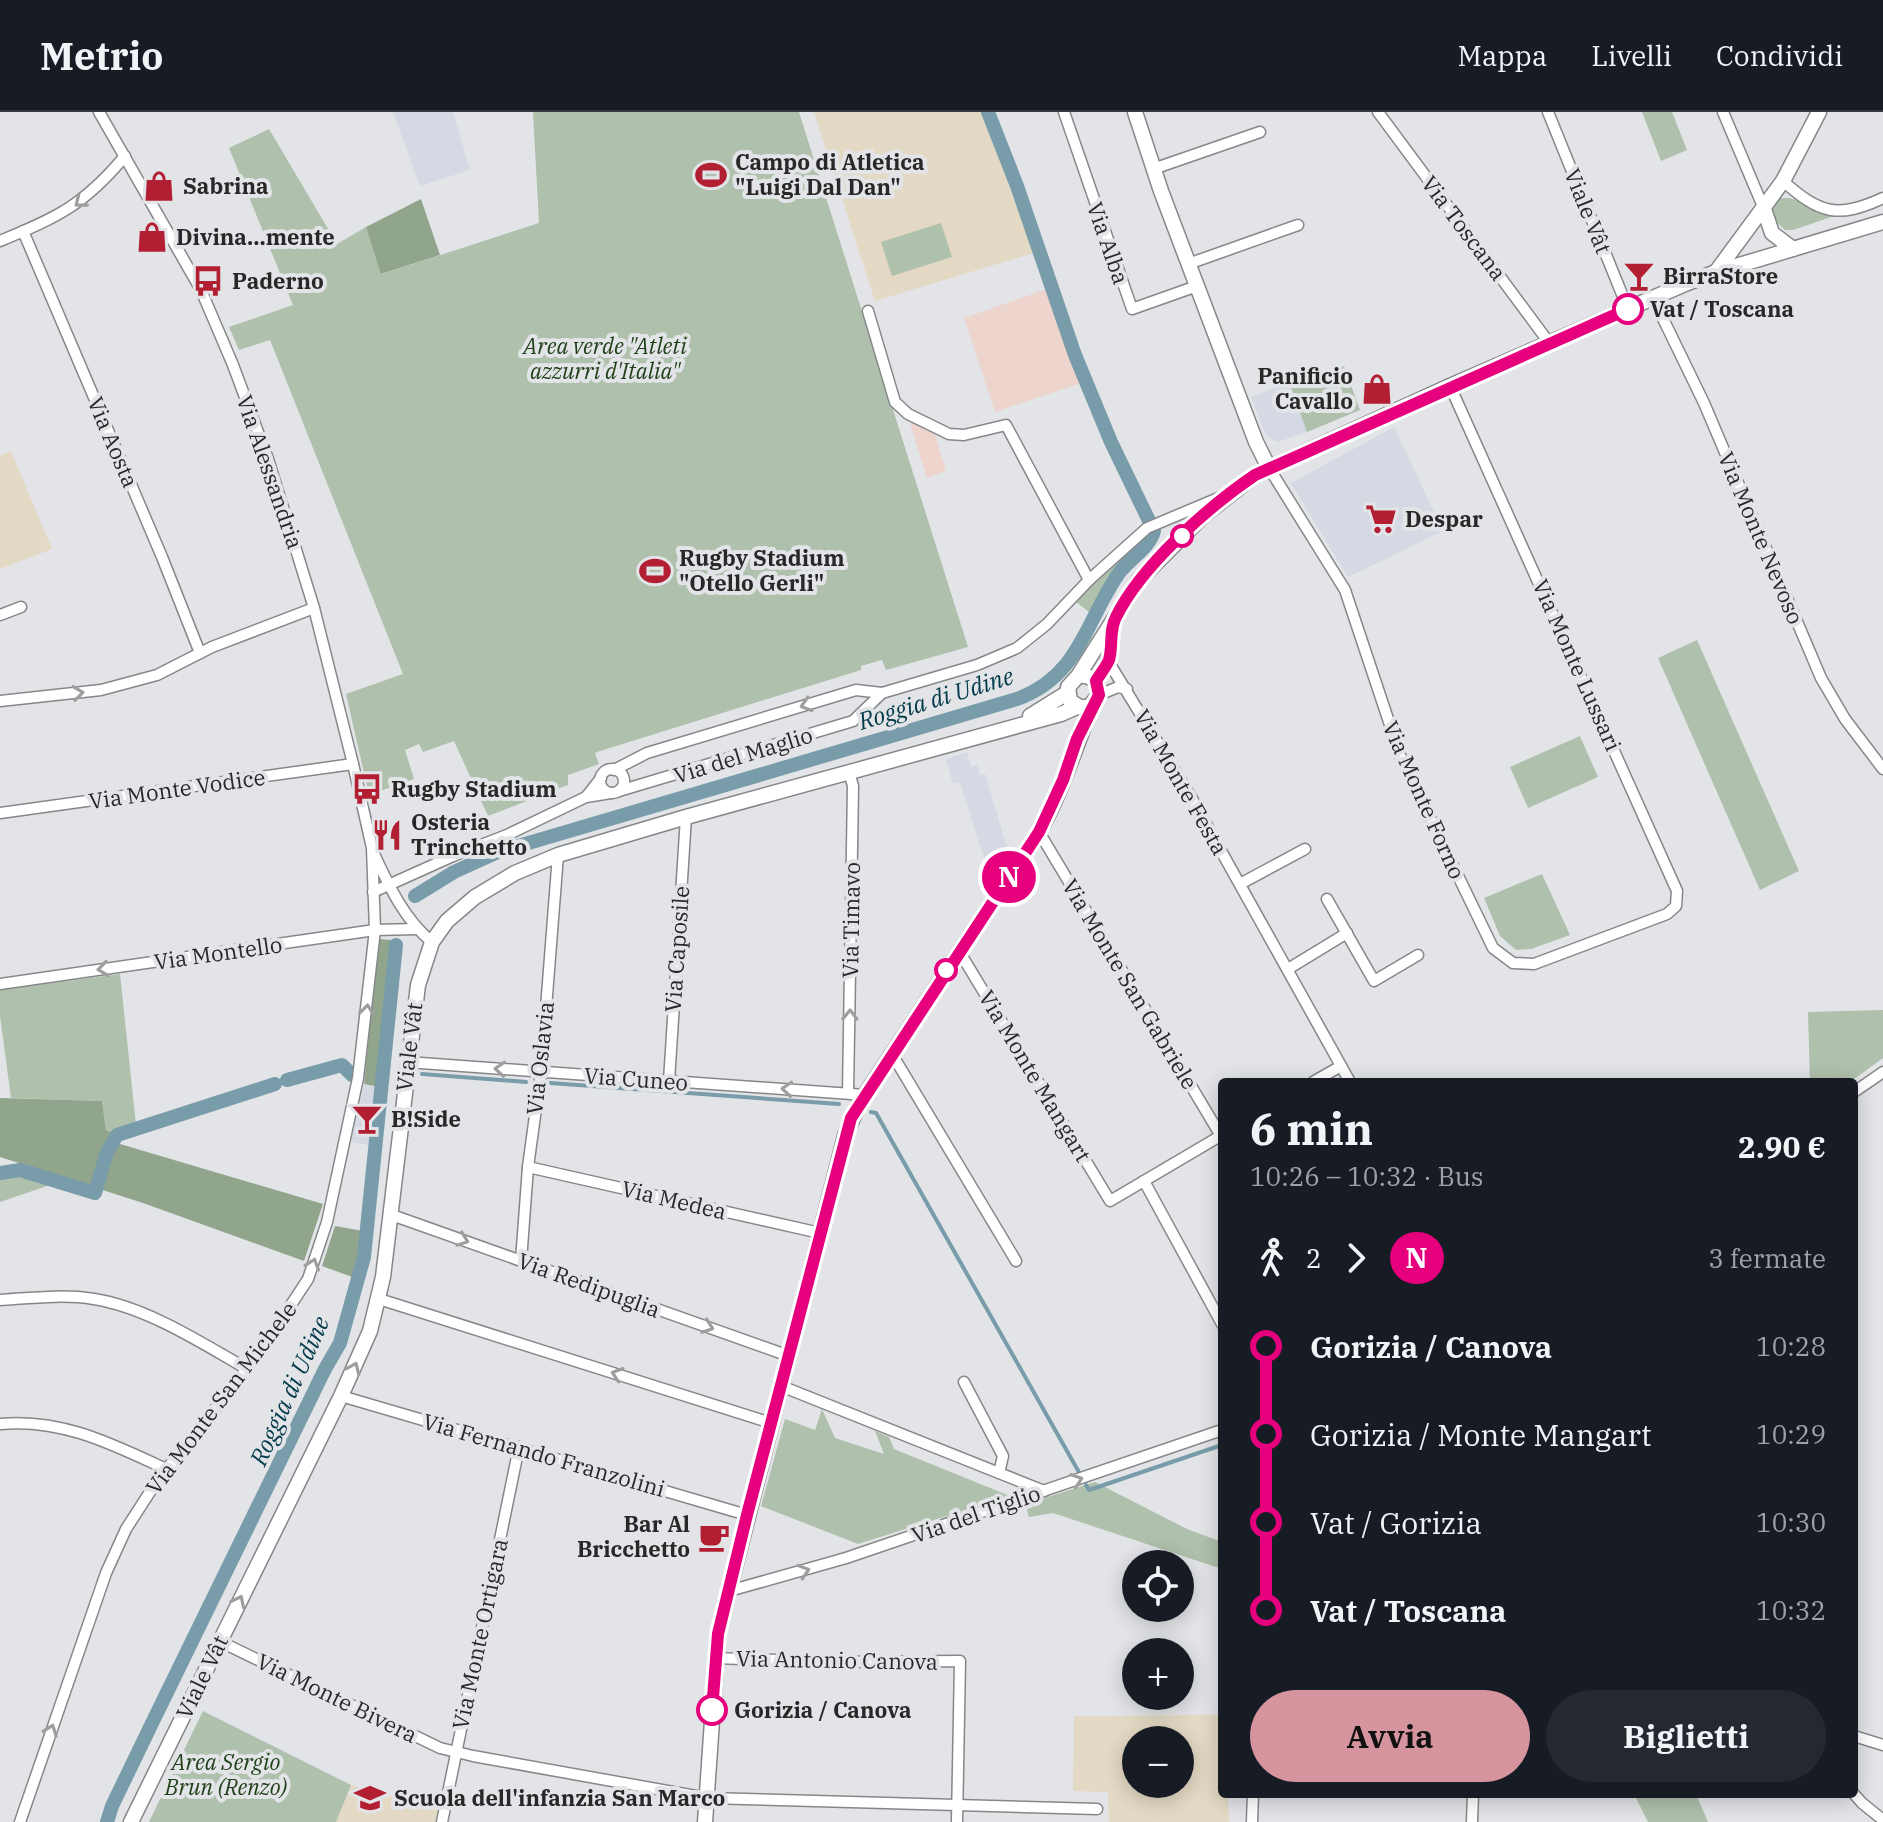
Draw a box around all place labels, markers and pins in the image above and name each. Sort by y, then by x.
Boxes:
place label: Campo di Atletica "Luigi Dal Dan" [735,147,925,201]
sports icon: Campo di Atletica "Luigi Dal Dan" [694,158,728,192]
shop icon: Sabrina [142,169,176,203]
place label: Sabrina [183,171,269,200]
shop icon: Divina...mente [135,220,169,254]
place label: Divina...mente [176,222,335,251]
bar icon: BirraStore [1622,259,1656,293]
place label: BirraStore [1663,261,1778,290]
bus stop icon: Paderno [191,264,225,298]
place label: Paderno [232,266,324,295]
marker: Vat / Toscana [1613,294,1643,324]
place label: Vat / Toscana [1650,294,1794,323]
place label: Panificio Cavallo [1257,361,1353,415]
shop icon: Panificio Cavallo [1360,372,1394,406]
supermarket icon: Despar [1364,502,1398,536]
place label: Despar [1405,504,1483,533]
unlabelled marker [1171,525,1193,547]
place label: Rugby Stadium "Otello Gerli" [679,543,845,597]
sports icon: Rugby Stadium "Otello Gerli" [638,554,672,588]
bus stop icon: Rugby Stadium [350,772,384,806]
place label: Rugby Stadium [391,774,557,803]
place label: Osteria Trinchetto [411,807,527,861]
restaurant icon: Osteria Trinchetto [370,818,404,852]
unlabelled marker [935,959,957,981]
bar icon: B!Side [350,1102,384,1136]
place label: B!Side [391,1104,461,1133]
place label: Bar Al Bricchetto [577,1509,690,1563]
cafe icon: Bar Al Bricchetto [697,1520,731,1554]
marker: Gorizia / Canova [697,1695,727,1725]
place label: Gorizia / Canova [734,1695,912,1724]
school or university icon: Scuola dell'infanzia San Marco [353,1781,387,1815]
place label: Scuola dell'infanzia San Marco [394,1783,725,1812]

